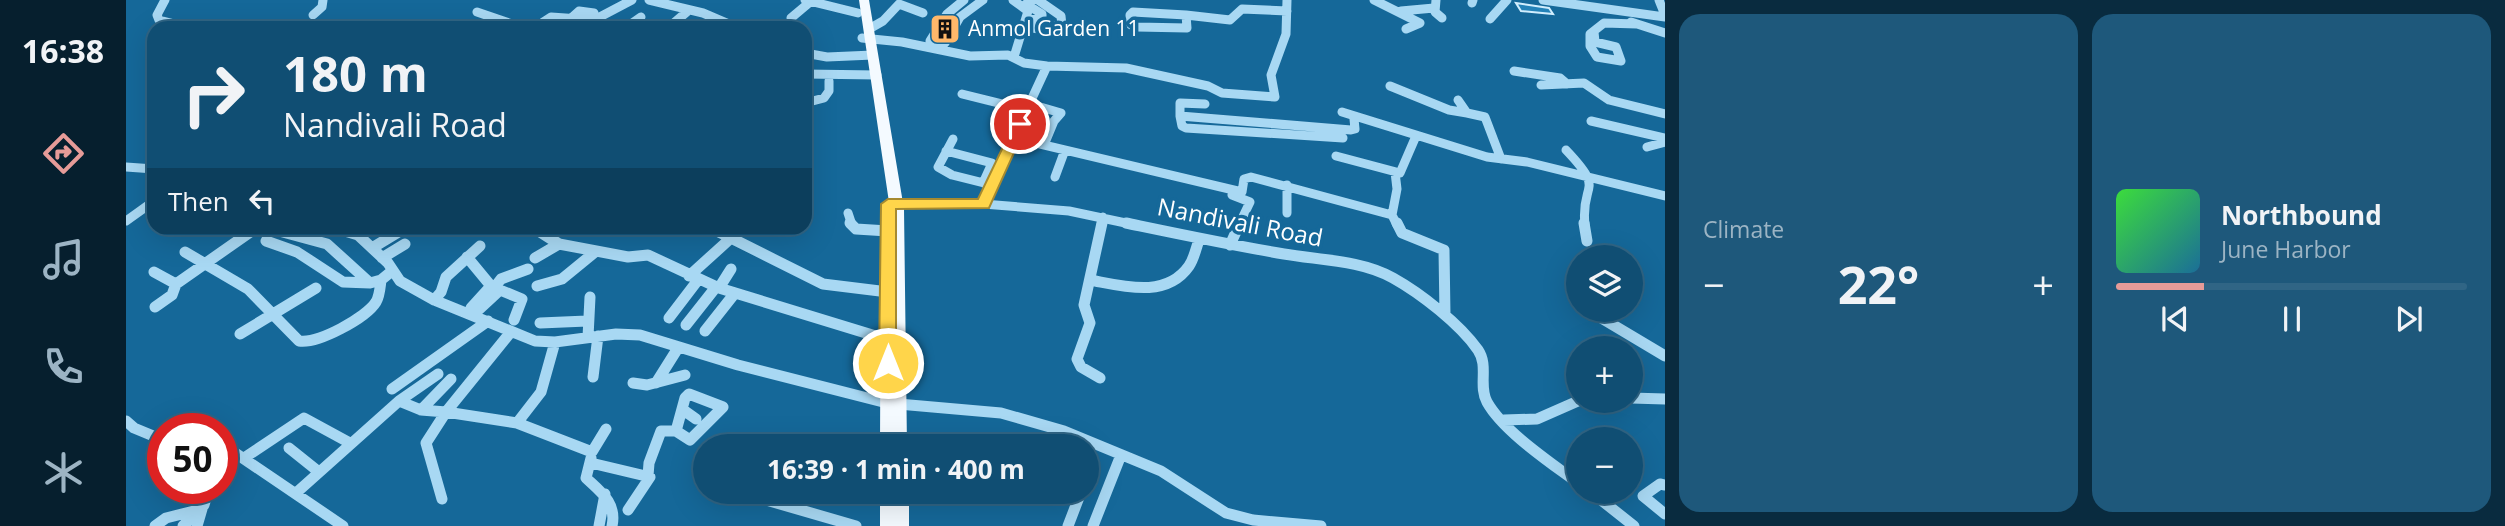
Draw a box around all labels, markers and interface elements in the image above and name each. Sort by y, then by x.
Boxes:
building icon: Anmol Garden 11 [928,12,962,46]
place label: Anmol Garden 11 [968,14,1140,42]
text: 16:38 [22,29,104,72]
text: 180 m [283,40,428,106]
icon: right [168,49,259,140]
pin [990,94,1050,154]
text: Nandivali Road [283,103,507,146]
icon: arrive [1001,105,1039,143]
icon: directions [39,129,88,178]
icon: left [243,182,281,220]
text: Then [168,183,229,219]
street label: Nandivali Road [1155,189,1326,254]
text: Northbound [2221,197,2382,233]
text: Climate [1703,213,1784,245]
text: June Harbor [2221,233,2351,265]
icon: music [39,235,88,284]
map controls [1566,245,1643,504]
button: layers [1566,245,1643,322]
text: 22° [1838,248,1919,319]
text: − [1703,258,1725,310]
text: + [2032,258,2054,310]
icon: previous [2156,300,2194,338]
icon: pause [2273,300,2311,338]
icon: next [2390,300,2428,338]
position arrow [851,326,925,400]
button: + [1566,336,1643,413]
icon: phone [39,342,88,391]
speed limit sign: 50 [147,413,238,504]
button: − [1566,427,1643,504]
icon: climate [39,448,88,497]
text: 16:39 · 1 min · 400 m [767,451,1025,487]

